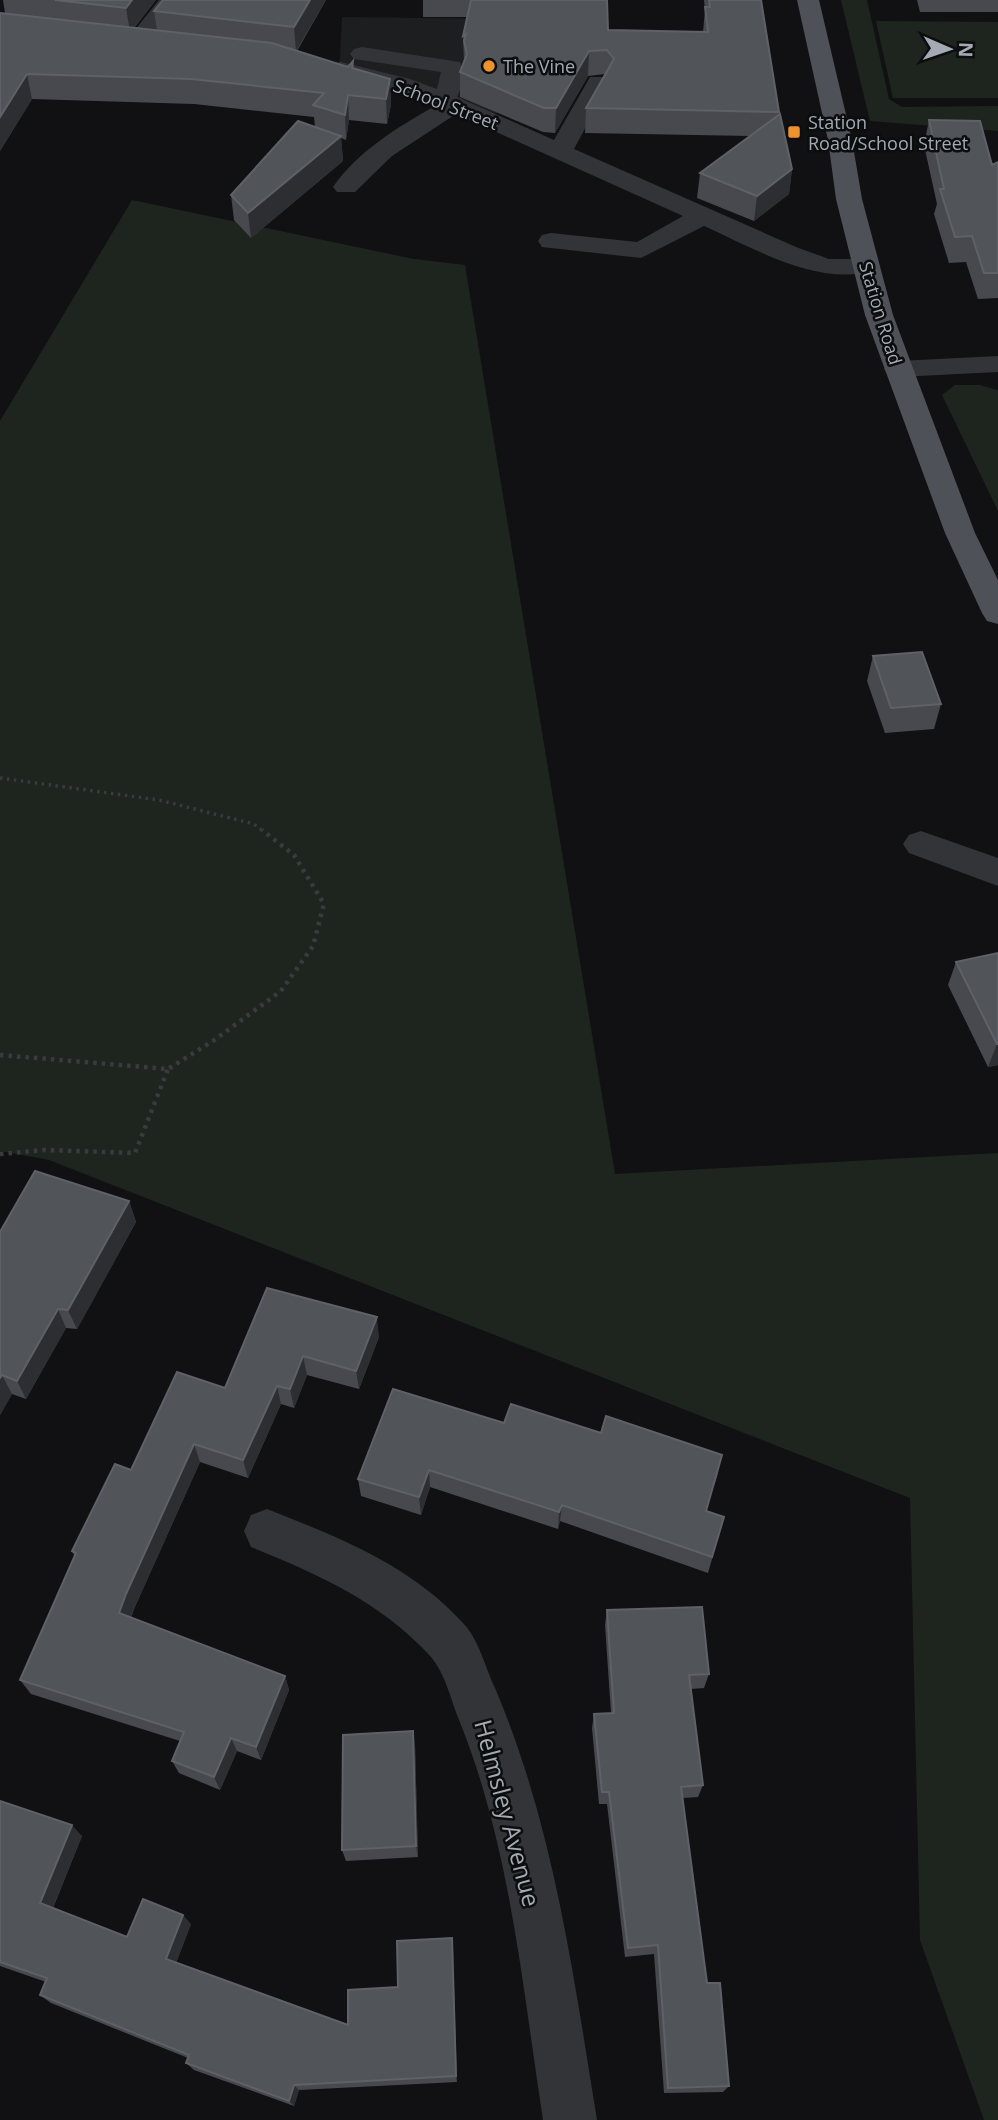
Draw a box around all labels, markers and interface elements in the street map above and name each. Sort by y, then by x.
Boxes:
north arrow [914,14,984,84]
text: N [953,41,979,58]
place label: The Vine [503,54,575,78]
marker: The Vine [481,58,497,74]
street label: School Street [390,73,502,135]
place label: Station Road/School Street [808,110,968,155]
marker: Station Road/School Street [786,124,802,140]
street label: Station Road [854,258,908,368]
street label: Helmsley Avenue [467,1716,549,1910]

